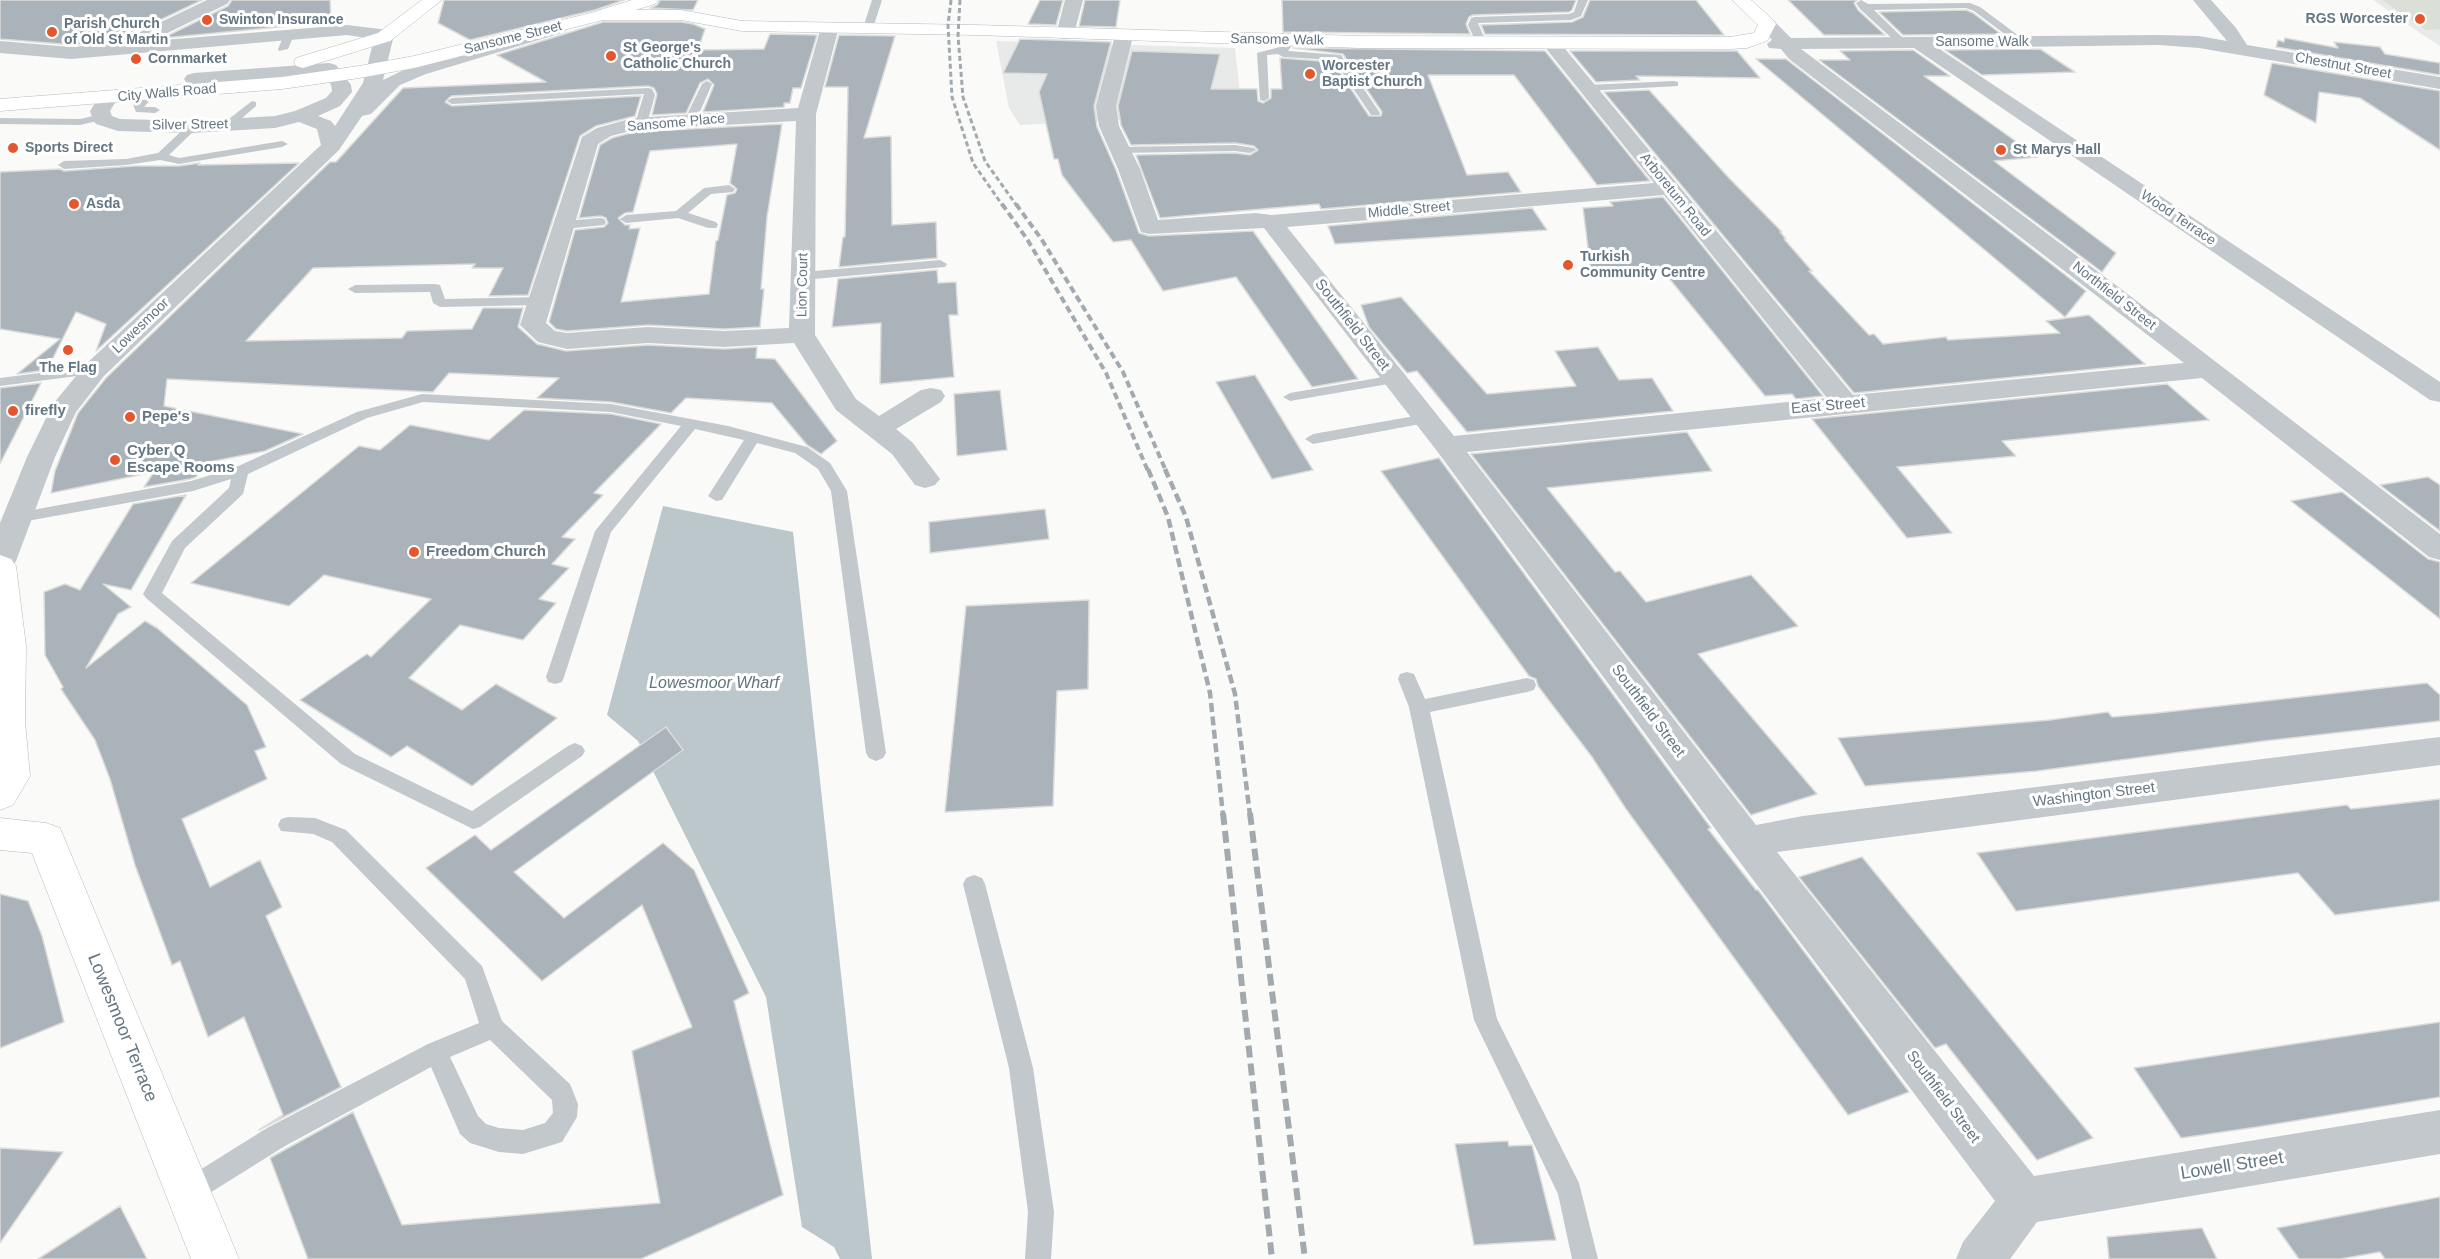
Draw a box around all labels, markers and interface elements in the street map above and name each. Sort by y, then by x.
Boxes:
place label: RGS Worcester [2306,11,2408,27]
place label: Swinton Insurance [219,12,343,28]
marker: RGS Worcester [2413,12,2427,26]
marker: Swinton Insurance [200,13,214,27]
place label: Parish Church of Old St Martin [64,16,168,48]
street label: Sansome Street [462,18,564,58]
marker: Parish Church of Old St Martin [45,25,59,39]
street label: Sansome Walk [1230,31,1324,49]
street label: Sansome Walk [1935,34,2029,50]
place label: St George's Catholic Church [623,40,731,72]
marker: St George's Catholic Church [604,49,618,63]
street label: Chestnut Street [2294,49,2392,83]
place label: Cornmarket [148,51,227,67]
marker: Cornmarket [129,52,143,66]
place label: Worcester Baptist Church [1322,58,1422,90]
marker: Worcester Baptist Church [1303,67,1317,81]
street label: City Walls Road [117,80,217,106]
street label: Sansome Place [626,110,726,136]
street label: Silver Street [152,116,228,134]
place label: Sports Direct [25,140,113,156]
marker: Sports Direct [6,141,20,155]
place label: St Marys Hall [2013,142,2101,158]
marker: St Marys Hall [1994,143,2008,157]
street label: Arboretum Road [1636,150,1714,240]
street label: Wood Terrace [2137,187,2219,249]
place label: Asda [86,196,120,212]
marker: Asda [67,197,81,211]
street label: Middle Street [1367,198,1451,222]
place label: Turkish Community Centre [1580,249,1705,282]
street label: Lion Court [794,253,812,317]
marker: Turkish Community Centre [1561,258,1575,272]
street label: Northfield Street [2069,258,2159,334]
street label: Southfield Street [1311,276,1393,374]
street label: Lowesmoor [109,295,173,357]
marker: The Flag [61,343,75,357]
place label: The Flag [39,360,97,376]
street label: East Street [1790,394,1866,418]
place label: firefly [25,402,66,420]
marker: firefly [6,404,20,418]
place label: Pepe's [142,408,190,426]
marker: Pepe's [123,410,137,424]
place label: Cyber Q Escape Rooms [127,442,235,477]
marker: Cyber Q Escape Rooms [108,453,122,467]
place label: Freedom Church [426,543,546,561]
marker: Freedom Church [407,545,421,559]
street label: Southfield Street [1607,661,1689,761]
water label: Lowesmoor Wharf [649,674,779,694]
street label: Washington Street [2032,779,2156,811]
street label: Lowesmoor Terrace [82,951,162,1105]
street label: Southfield Street [1902,1047,1984,1147]
street label: Lowell Street [2179,1147,2285,1185]

